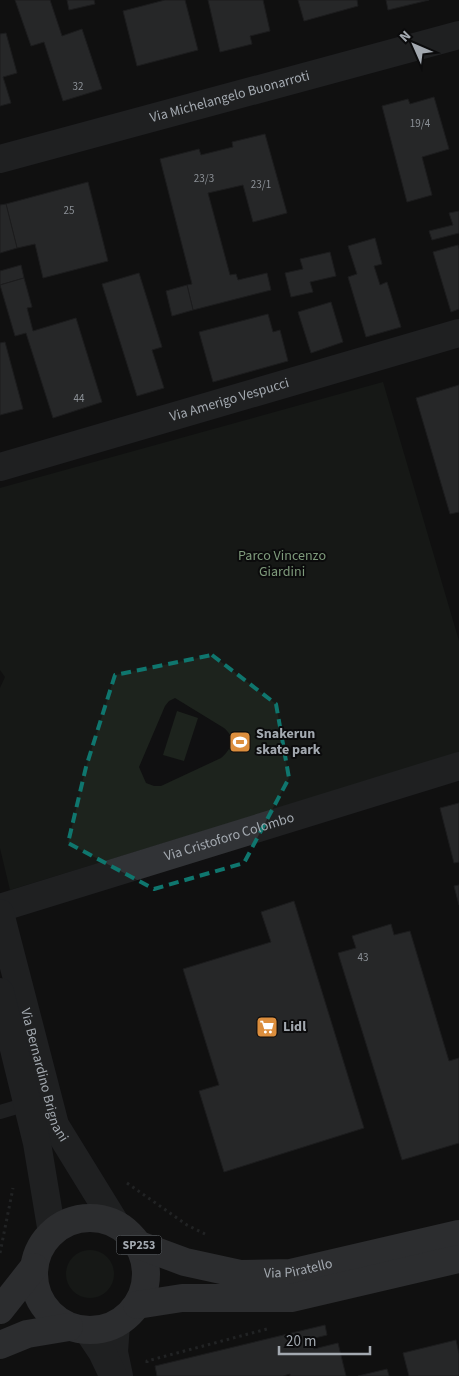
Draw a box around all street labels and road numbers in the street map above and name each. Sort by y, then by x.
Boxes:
street label: Via Michelangelo Buonarroti [148,66,312,128]
street label: Via Amerigo Vespucci [167,373,292,427]
street label: Via Cristoforo Colombo [162,808,297,867]
street label: Via Bernardino Brignani [15,1006,73,1146]
road number: SP253 [116,1236,162,1254]
street label: Via Piratello [264,1254,335,1284]

